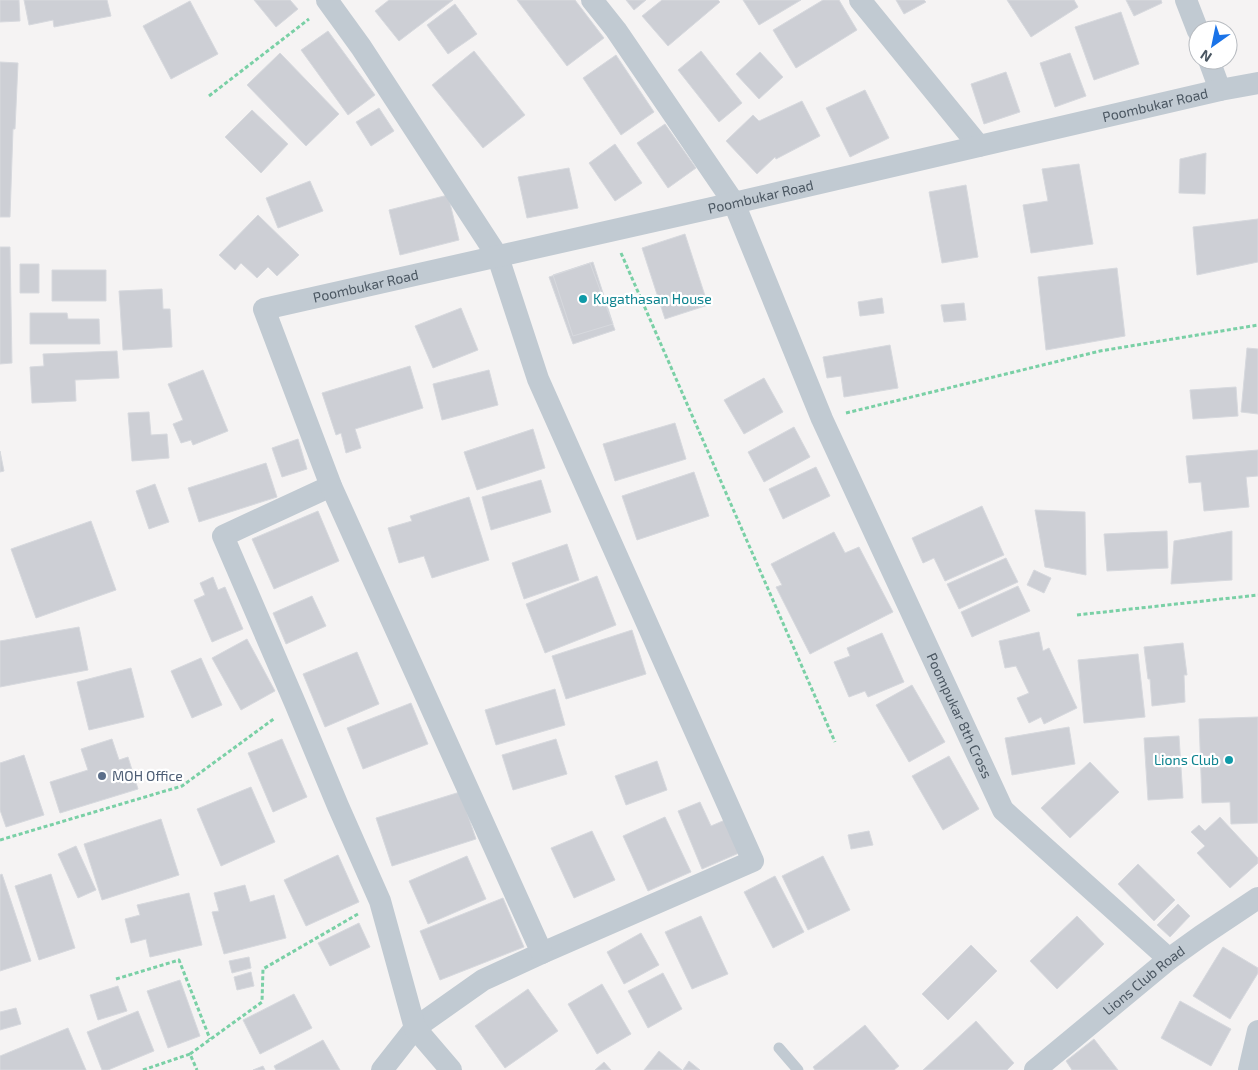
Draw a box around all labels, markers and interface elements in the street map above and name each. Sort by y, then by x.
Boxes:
north arrow [1188,20,1238,70]
text: N [1197,46,1215,66]
street label: Poombukar Road [1101,84,1210,125]
street label: Poombukar Road [706,176,815,217]
street label: Poombukar Road [311,265,420,306]
place label: Kugathasan House [593,290,712,307]
marker: Kugathasan House [577,293,589,305]
street label: Poompukar 8th Cross [923,650,996,781]
place label: Lions Club [1154,751,1219,768]
marker: Lions Club [1223,754,1235,766]
place label: MOH Office [112,767,183,784]
marker: MOH Office [96,770,108,782]
street label: Lions Club Road [1099,942,1188,1018]

